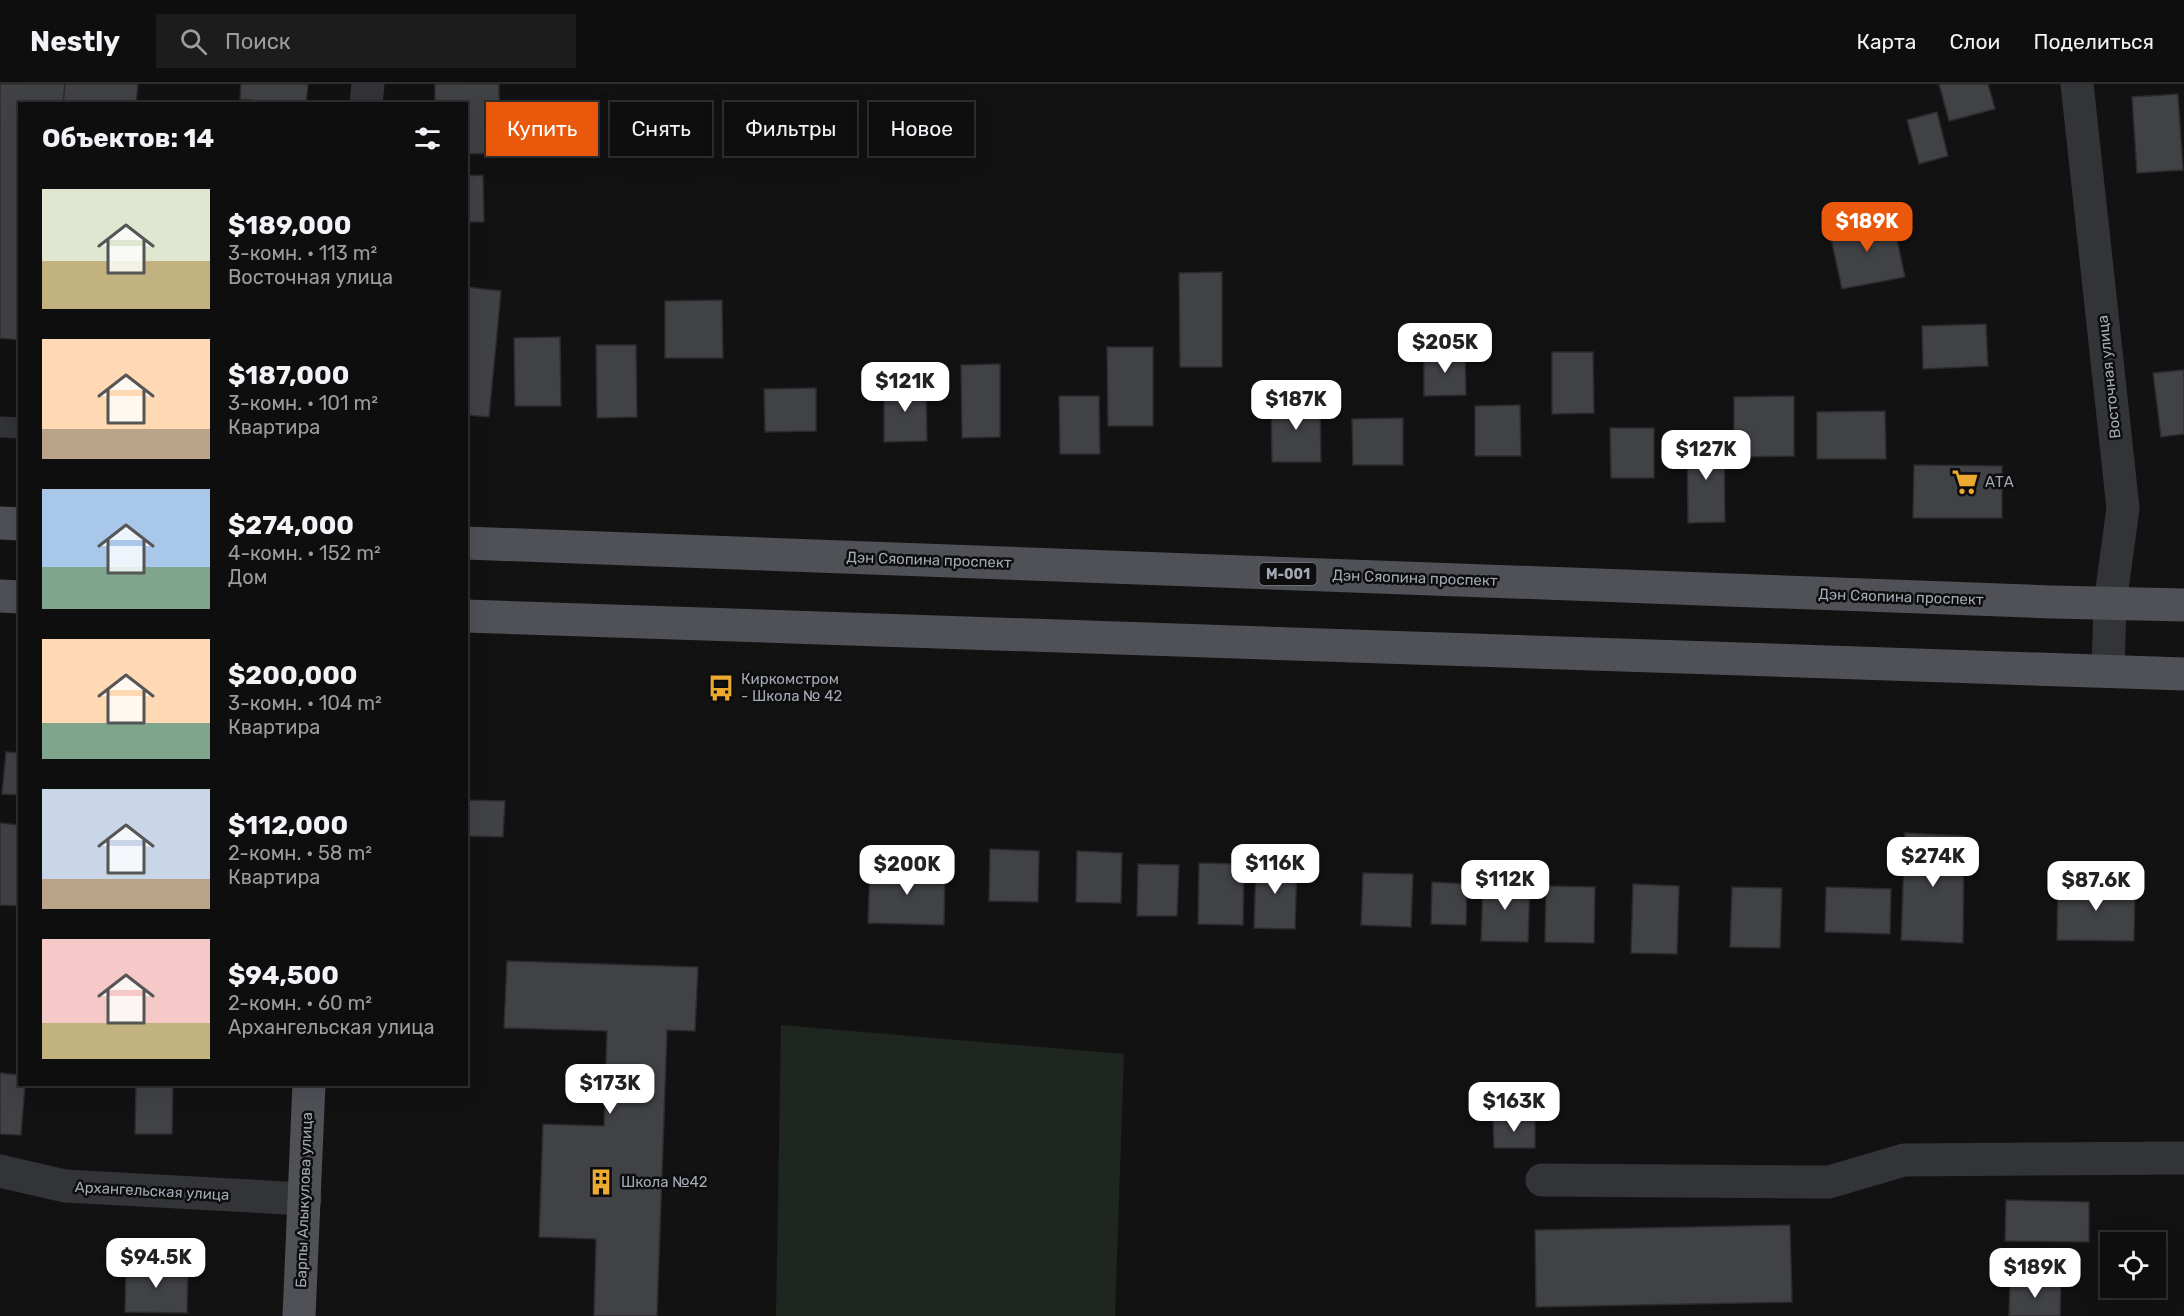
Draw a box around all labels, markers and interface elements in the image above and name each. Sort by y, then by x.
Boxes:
search box [156,14,576,68]
text: Nestly [30,25,120,58]
icon: search [177,25,210,58]
text: Поиск [225,28,291,55]
text: Карта [1856,29,1916,54]
text: Слои [1949,29,2000,54]
text: Поделиться [2033,29,2154,54]
chip: Купить [486,102,598,156]
chip: Снять [610,102,712,156]
chip: Фильтры [724,102,857,156]
chip: Новое [869,102,974,156]
icon: filters [411,122,444,155]
text: Объектов: 14 [42,123,214,154]
pin: $189K [1825,202,1909,253]
text: $189K [1836,209,1898,233]
text: $189,000 [228,210,351,241]
icon: home [90,213,162,285]
text: 3-комн. · 113 m² [228,241,377,265]
text: Восточная улица [228,265,393,289]
street label: Восточная улица [2094,314,2124,440]
pin: $205K [1403,323,1487,374]
text: $205K [1412,330,1478,354]
text: $187,000 [228,360,349,391]
pin: $121K [863,362,947,413]
icon: home [90,363,162,435]
text: $121K [875,369,935,393]
pin: $187K [1254,380,1338,431]
text: $187K [1265,387,1327,411]
text: 3-комн. · 101 m² [228,391,378,415]
text: Квартира [228,415,320,439]
pin: $127K [1664,430,1748,481]
text: $127K [1675,437,1737,461]
supermarket icon: АТА [1950,467,1980,497]
place label: АТА [1985,473,2014,491]
text: $274,000 [228,510,354,541]
icon: home [90,513,162,585]
text: 4-комн. · 152 m² [228,541,381,565]
street label: Дэн Сяопина проспект [846,548,1012,572]
road number: M-001 [1260,563,1316,585]
text: Дом [228,565,267,589]
street label: Дэн Сяопина проспект [1332,566,1498,590]
street label: Дэн Сяопина проспект [1818,585,1984,609]
text: $200,000 [228,660,358,691]
icon: home [90,663,162,735]
place label: Киркомстром - Школа № 42 [741,670,842,705]
bus stop icon: Киркомстром - Школа № 42 [706,673,736,703]
text: 3-комн. · 104 m² [228,691,382,715]
text: Квартира [228,715,320,739]
text: $112,000 [228,810,348,841]
icon: home [90,813,162,885]
pin: $274K [1891,837,1975,888]
text: 2-комн. · 58 m² [228,841,372,865]
pin: $116K [1233,844,1317,895]
text: $274K [1901,844,1965,868]
pin: $200K [865,845,949,896]
text: $116K [1245,851,1305,875]
text: $200K [874,852,940,876]
pin: $112K [1463,860,1547,911]
pin: $87.6K [2047,861,2145,912]
text: Квартира [228,865,320,889]
text: $112K [1475,867,1535,891]
text: $87.6K [2061,868,2131,892]
text: $94,500 [228,960,339,991]
icon: home [90,963,162,1035]
text: 2-комн. · 60 m² [228,991,372,1015]
text: Архангельская улица [228,1015,435,1039]
pin: $173K [568,1064,652,1115]
text: $173K [579,1071,641,1095]
pin: $163K [1472,1082,1556,1133]
text: $163K [1483,1089,1545,1113]
street label: Барпы Алыкулова улица [292,1112,316,1288]
building icon: Школа №42 [586,1167,616,1197]
place label: Школа №42 [621,1173,708,1191]
street label: Архангельская улица [74,1178,230,1204]
map controls [2100,1232,2166,1298]
button: locate [2100,1232,2166,1298]
pin: $94.5K [107,1238,205,1289]
text: $94.5K [120,1245,192,1269]
pin: $189K [1993,1248,2077,1299]
text: $189K [2004,1255,2066,1279]

